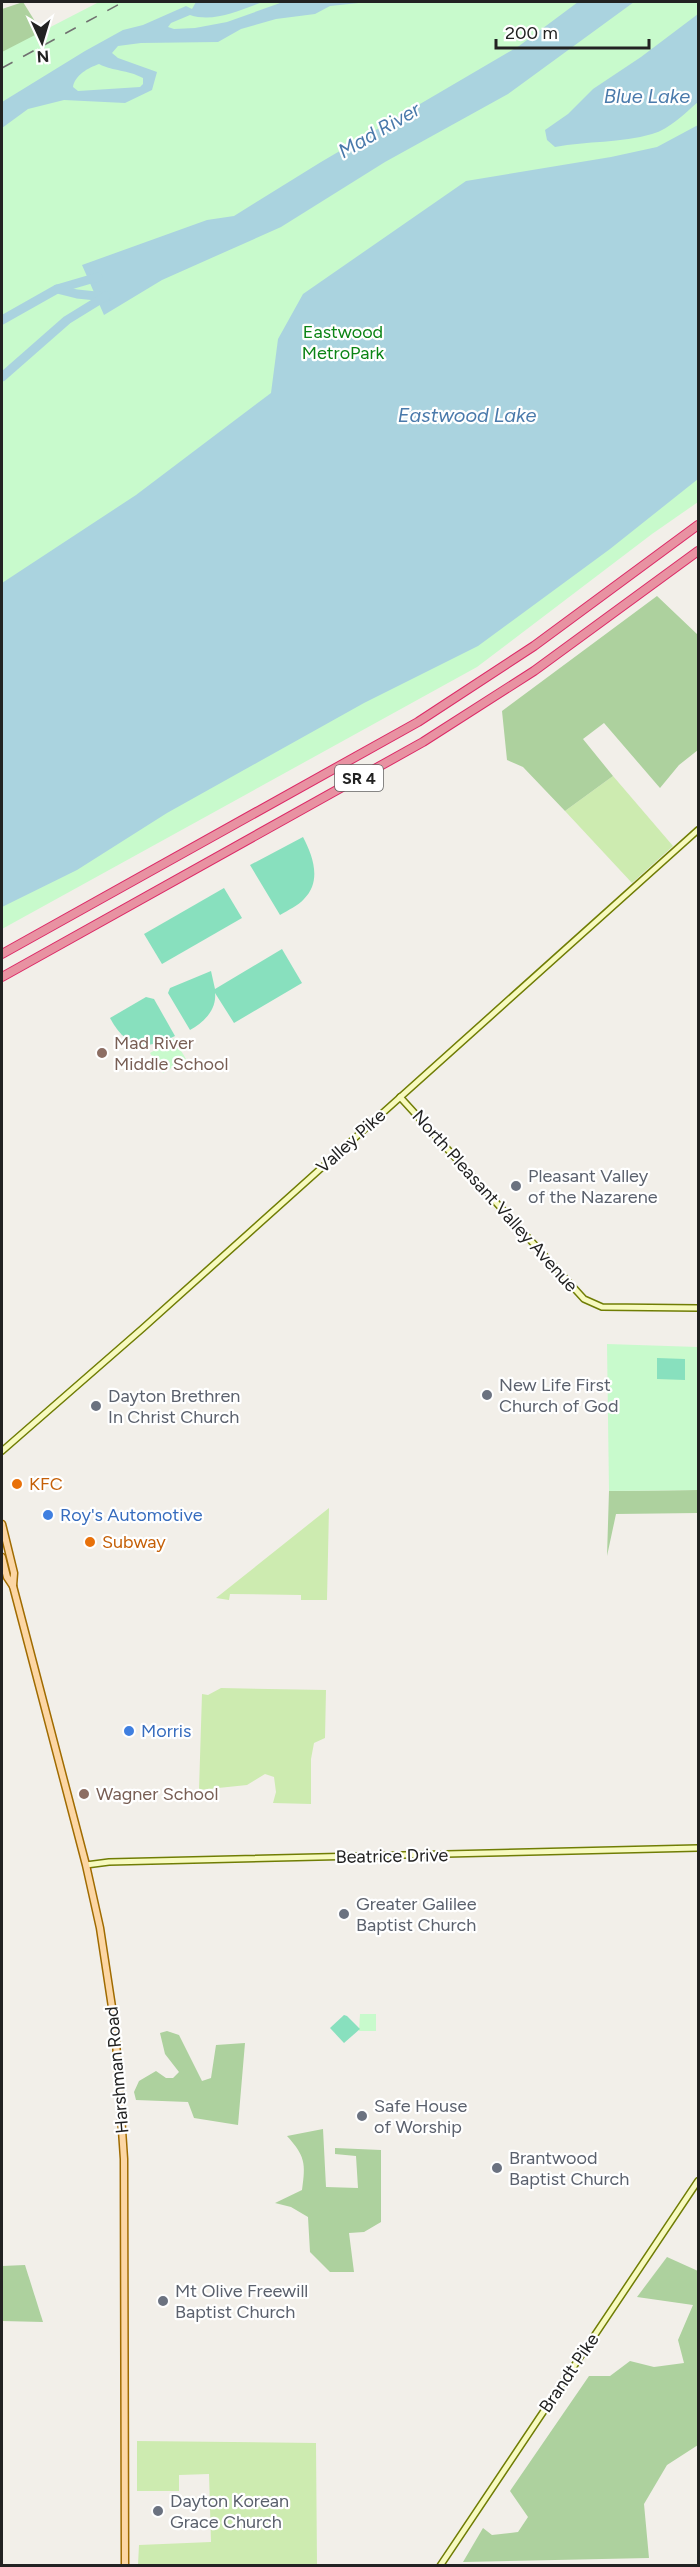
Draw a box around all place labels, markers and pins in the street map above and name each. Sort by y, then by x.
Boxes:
place label: Mad River Middle School [114,1032,228,1075]
marker: Mad River Middle School [95,1046,109,1060]
place label: Pleasant Valley of the Nazarene [528,1165,658,1208]
marker: Pleasant Valley of the Nazarene [509,1179,523,1193]
place label: New Life First Church of God [499,1374,619,1417]
place label: Dayton Brethren In Christ Church [108,1385,240,1428]
marker: New Life First Church of God [480,1388,494,1402]
marker: Dayton Brethren In Christ Church [89,1399,103,1413]
place label: KFC [29,1473,63,1495]
marker: KFC [10,1477,24,1491]
place label: Roy's Automotive [60,1504,203,1526]
marker: Roy's Automotive [41,1508,55,1522]
place label: Subway [102,1531,166,1553]
marker: Subway [83,1535,97,1549]
place label: Morris [141,1720,191,1742]
marker: Morris [122,1724,136,1738]
place label: Wagner School [96,1783,218,1805]
marker: Wagner School [77,1787,91,1801]
place label: Greater Galilee Baptist Church [356,1893,477,1936]
marker: Greater Galilee Baptist Church [337,1907,351,1921]
place label: Safe House of Worship [374,2095,467,2138]
marker: Safe House of Worship [355,2109,369,2123]
place label: Brantwood Baptist Church [509,2147,629,2190]
marker: Brantwood Baptist Church [490,2161,504,2175]
place label: Mt Olive Freewill Baptist Church [175,2280,308,2323]
marker: Mt Olive Freewill Baptist Church [156,2294,170,2308]
place label: Dayton Korean Grace Church [170,2490,289,2533]
marker: Dayton Korean Grace Church [151,2504,165,2518]

